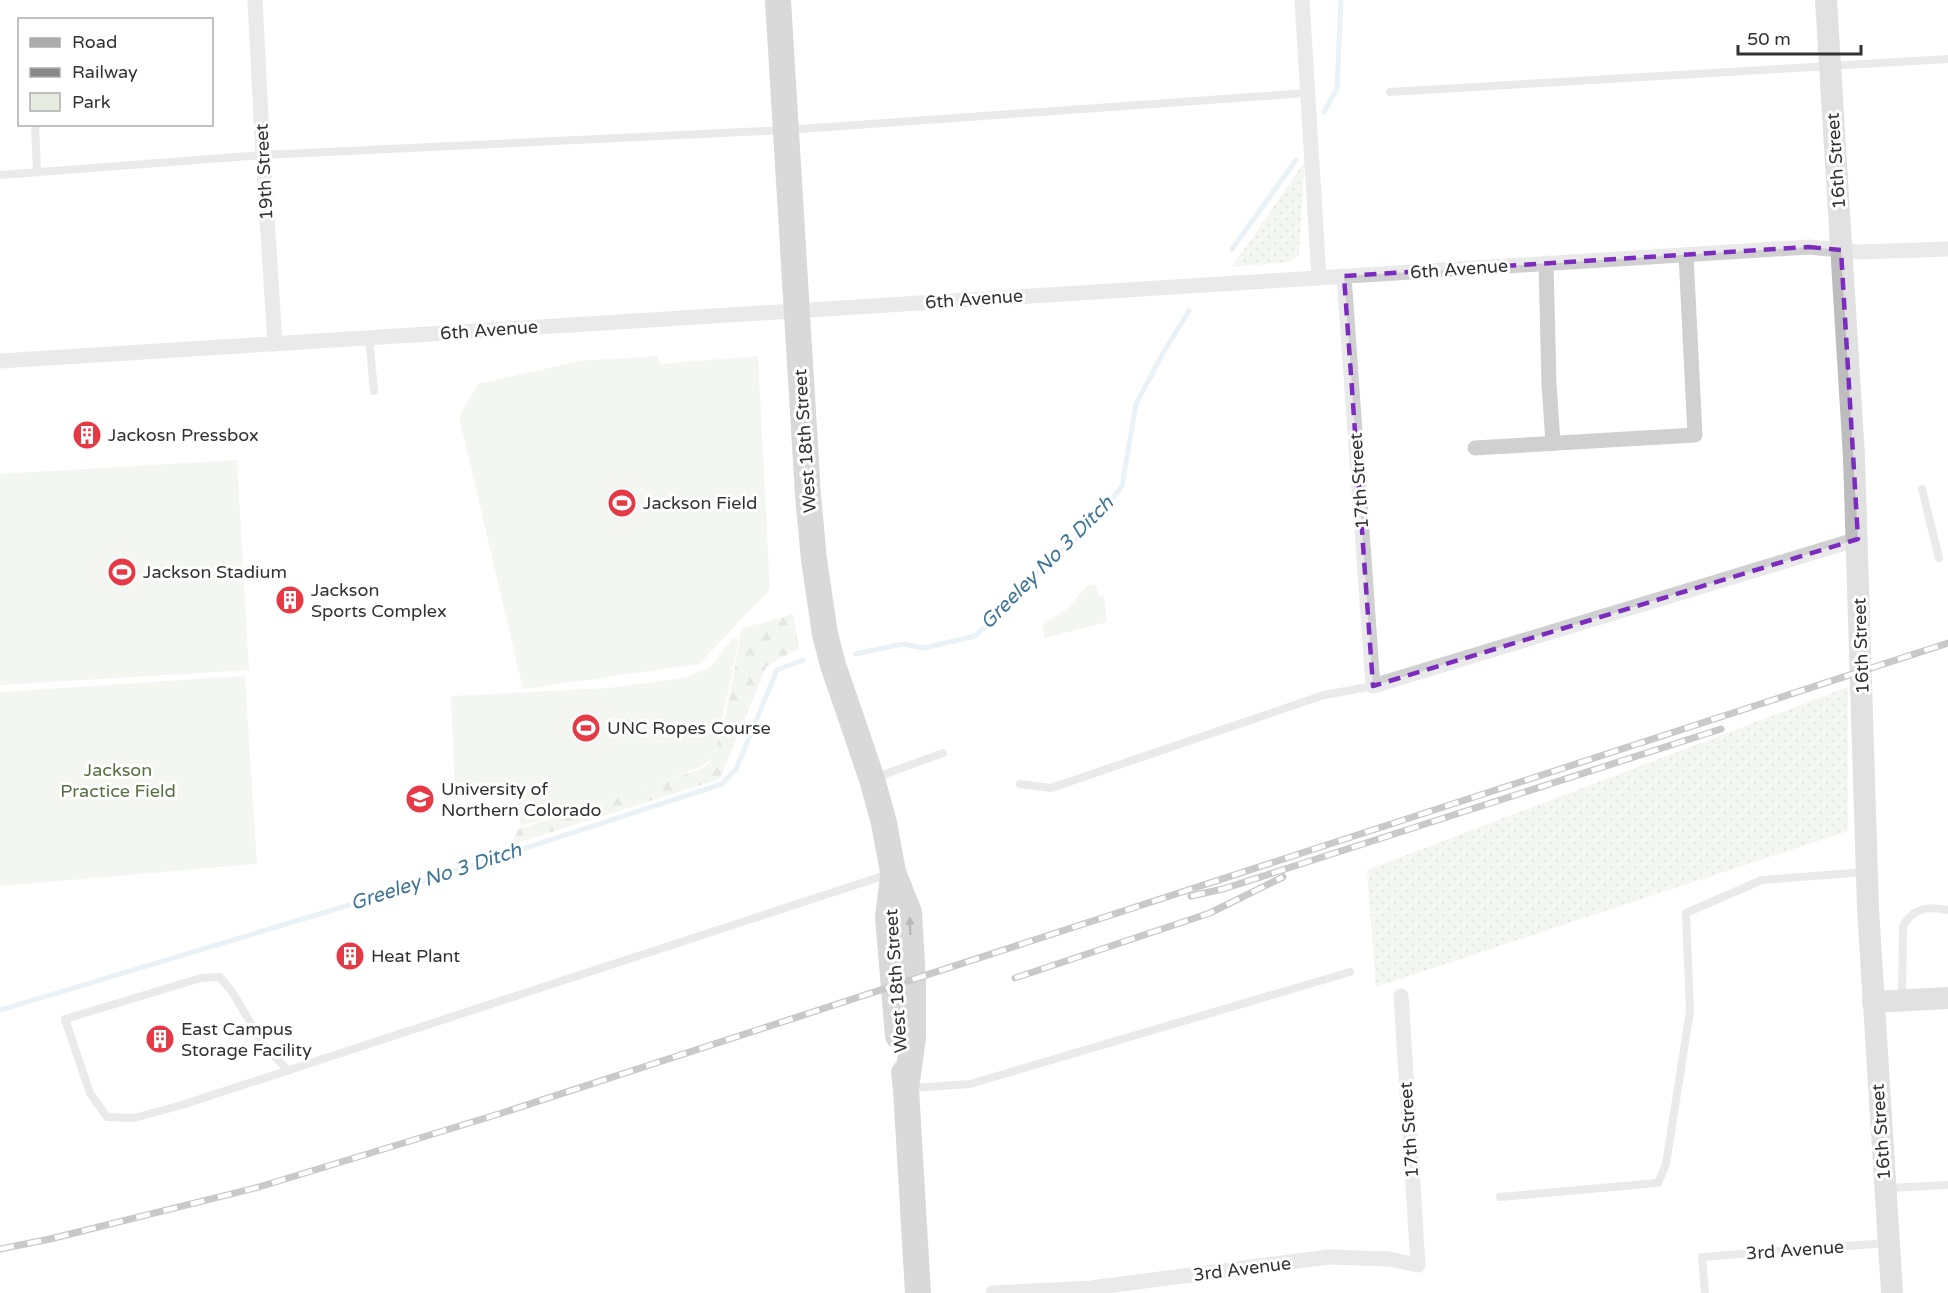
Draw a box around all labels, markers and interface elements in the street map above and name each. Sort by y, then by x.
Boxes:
legend [18,18,213,126]
scale bar [1738,18,1861,56]
text: 50 m [1747,28,1791,50]
text: Road [72,31,117,53]
text: Railway [72,61,138,83]
text: Park [72,91,111,113]
street label: 16th Street [1822,112,1850,210]
street label: 19th Street [250,123,278,221]
street label: 6th Avenue [1409,255,1509,283]
street label: 6th Avenue [924,285,1024,313]
street label: 6th Avenue [439,316,539,344]
street label: West 18th Street [789,368,821,514]
building icon: Jackosn Pressbox [71,419,103,451]
place label: Jackosn Pressbox [108,424,259,446]
street label: 17th Street [1345,432,1373,530]
sports icon: Jackson Field [606,487,638,519]
water label: Greeley No 3 Ditch [975,491,1119,635]
place label: Jackson Field [643,492,757,514]
sports icon: Jackson Stadium [106,556,138,588]
place label: Jackson Stadium [143,561,287,583]
place label: Jackson Sports Complex [311,579,447,622]
building icon: Jackson Sports Complex [274,584,306,616]
street label: 16th Street [1848,597,1874,695]
sports icon: UNC Ropes Course [570,712,602,744]
place label: UNC Ropes Course [607,717,771,739]
park label: Jackson Practice Field [60,759,176,802]
place label: University of Northern Colorado [441,778,602,821]
school or university icon: University of Northern Colorado [404,783,436,815]
water label: Greeley No 3 Ditch [347,838,525,916]
street label: West 18th Street [880,908,912,1054]
one-way arrow [905,916,914,935]
building icon: Heat Plant [334,940,366,972]
place label: Heat Plant [371,945,460,967]
place label: East Campus Storage Facility [181,1018,312,1061]
building icon: East Campus Storage Facility [144,1023,176,1055]
street label: 17th Street [1395,1081,1423,1179]
street label: 16th Street [1867,1083,1895,1181]
street label: 3rd Avenue [1745,1236,1845,1264]
street label: 3rd Avenue [1192,1252,1292,1286]

